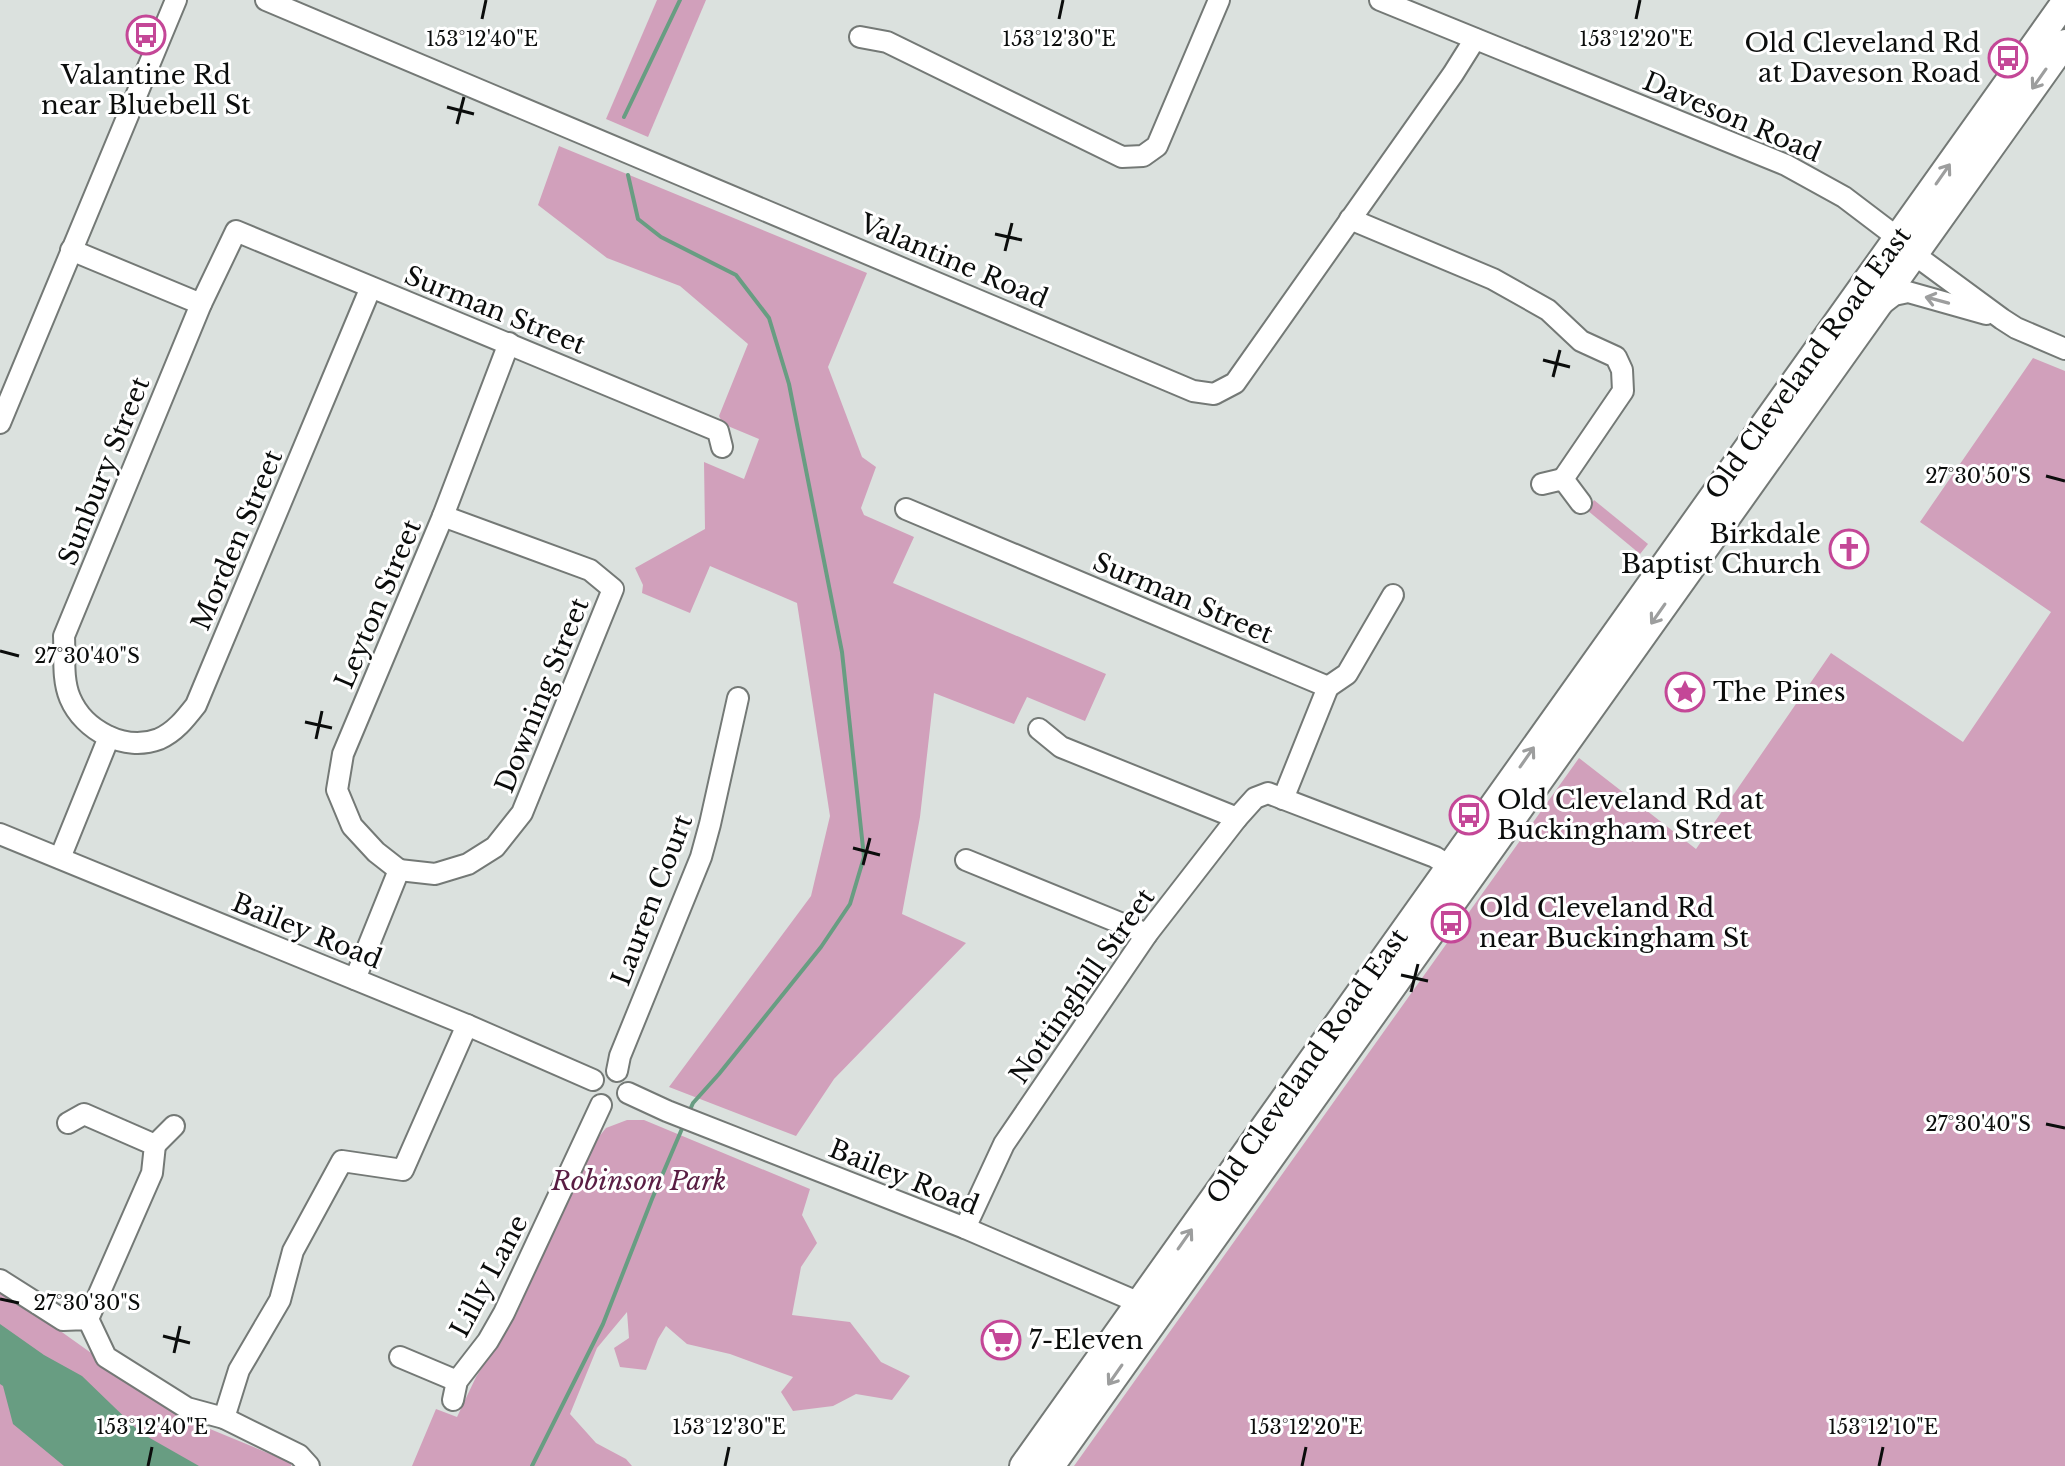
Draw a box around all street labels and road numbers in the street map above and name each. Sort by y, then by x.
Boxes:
street label: Daveson Road [1638,65,1826,169]
street label: Valantine Road [854,207,1053,315]
street label: Old Cleveland Road East [1698,220,1918,506]
street label: Surman Street [400,259,590,361]
street label: Sunbury Street [52,372,156,570]
street label: Morden Street [185,445,289,635]
street label: Leyton Street [328,515,428,693]
street label: Surman Street [1088,546,1278,650]
street label: Downing Street [488,593,596,797]
street label: Lauren Court [605,810,699,990]
street label: Nottinghill Street [1003,882,1161,1090]
street label: Bailey Road [227,886,387,976]
street label: Old Cleveland Road East [1199,922,1415,1210]
street label: Bailey Road [824,1132,984,1222]
street label: Lilly Lane [443,1209,535,1343]

